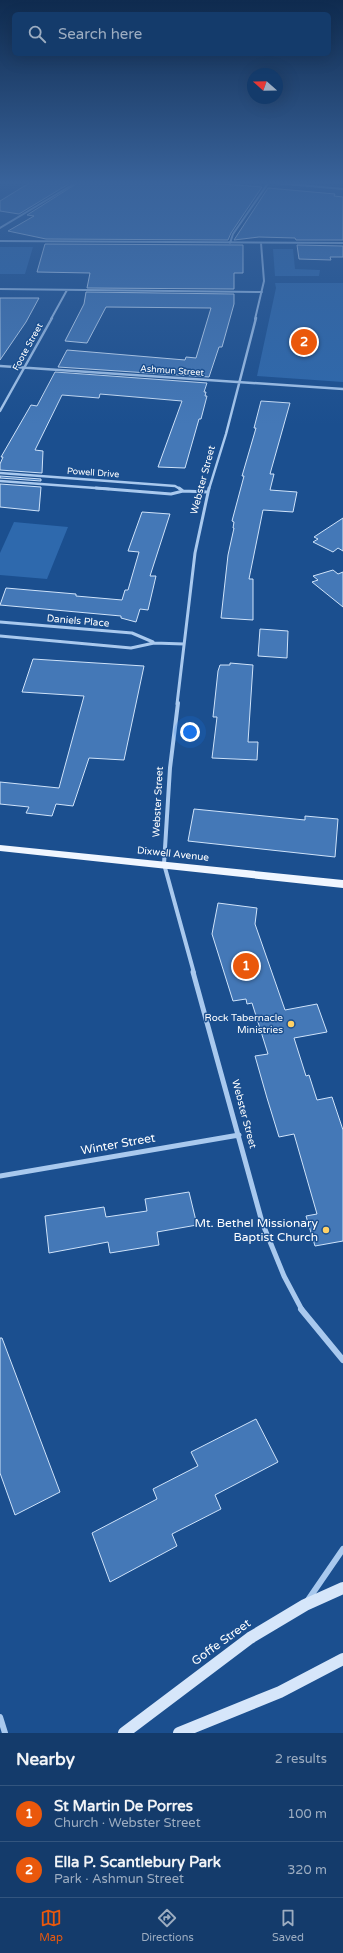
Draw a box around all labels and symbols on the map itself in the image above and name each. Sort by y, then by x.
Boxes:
north arrow [247,68,283,104]
street label: Foote Street [10,321,46,373]
pin: 2 [291,327,317,357]
street label: Ashmun Street [140,363,205,379]
street label: Webster Street [188,444,218,516]
street label: Powell Drive [66,466,120,480]
street label: Daniels Place [46,612,110,630]
your location [180,722,200,742]
street label: Webster Street [150,766,166,838]
street label: Dixwell Avenue [136,844,210,864]
pin: 1 [233,951,259,981]
place label: Rock Tabernacle Ministries [205,1012,283,1036]
marker: Rock Tabernacle Ministries [286,1019,296,1029]
street label: Webster Street [229,1078,259,1150]
street label: Winter Street [80,1130,157,1157]
place label: Mt. Bethel Missionary Baptist Church [195,1216,319,1244]
marker: Mt. Bethel Missionary Baptist Church [321,1225,331,1235]
street label: Goffe Street [189,1616,254,1668]

